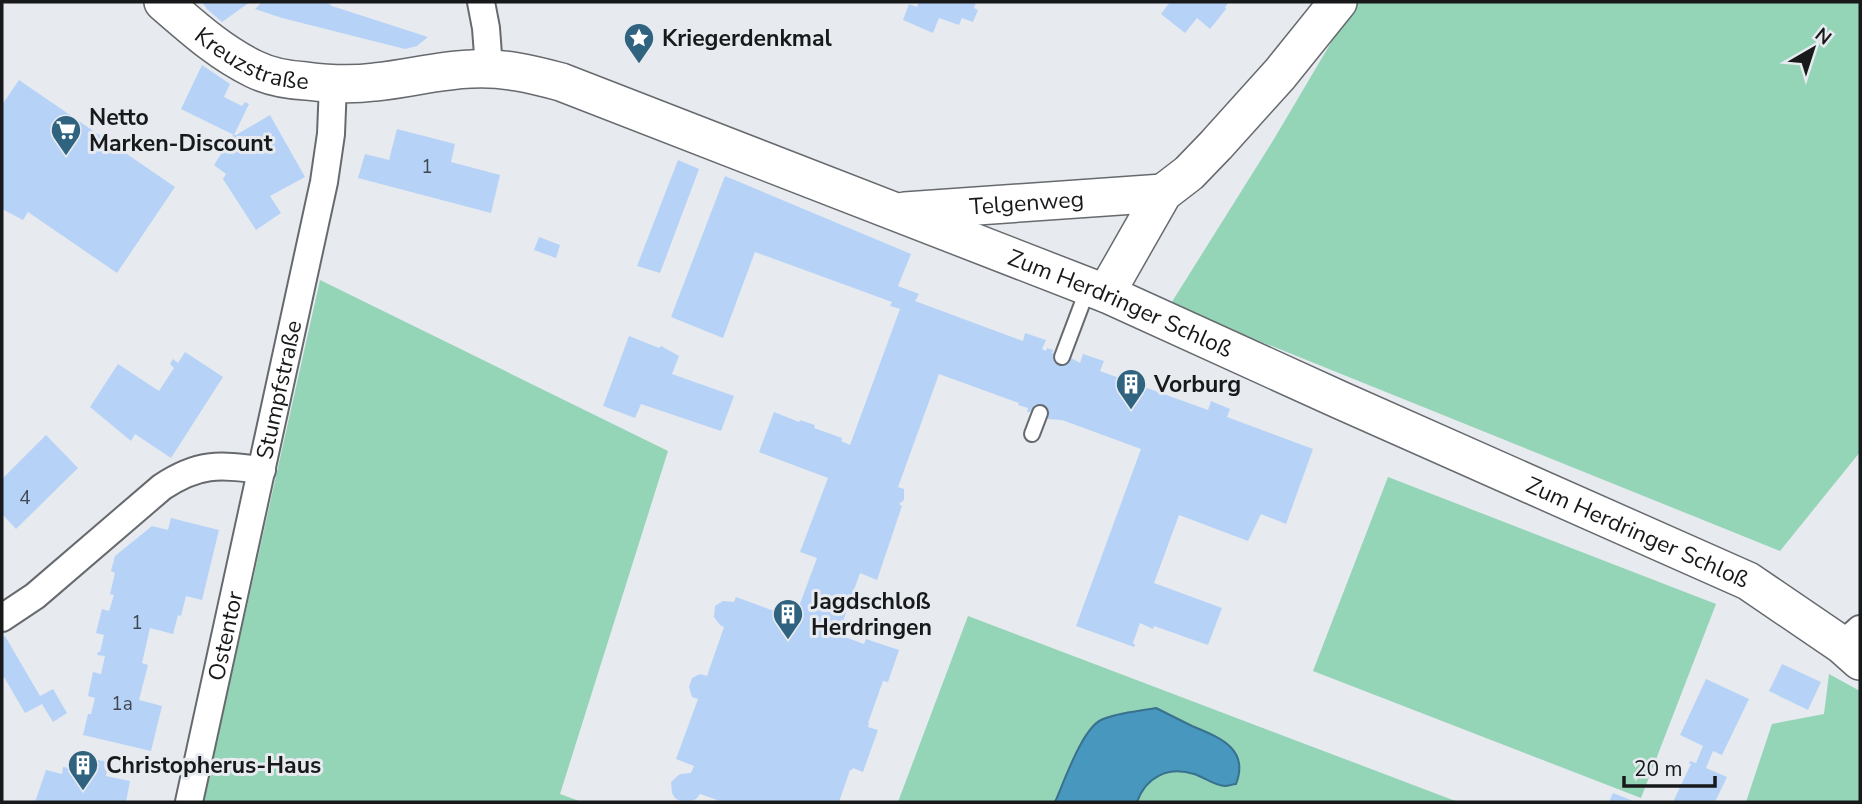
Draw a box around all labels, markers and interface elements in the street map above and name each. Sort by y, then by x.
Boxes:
north arrow [1778,14,1848,84]
street label: Kreuzstraße [188,20,310,97]
place icon: Kriegerdenkmal [622,21,656,65]
text: N [1809,22,1837,51]
place label: Kriegerdenkmal [662,23,833,54]
place label: Netto Marken-Discount [89,102,273,159]
supermarket icon: Netto Marken-Discount [49,113,83,157]
house number: 1 [421,154,433,180]
street label: Telgenweg [968,184,1085,222]
street label: Zum Herdringer Schloß [1003,242,1237,365]
street label: Stumpfstraße [249,317,309,462]
building icon: Vorburg [1114,367,1148,411]
place label: Vorburg [1153,369,1241,400]
street label: Zum Herdringer Schloß [1521,469,1754,596]
house number: 4 [19,485,31,511]
place label: Jagdschloß Herdringen [810,586,932,643]
street label: Ostentor [201,588,251,684]
building icon: Jagdschloß Herdringen [771,597,805,641]
house number: 1 [131,610,143,636]
house number: 1a [111,691,133,717]
scale bar [1624,744,1715,788]
building icon: Christopherus-Haus [66,748,100,792]
place label: Christopherus-Haus [106,750,321,781]
text: 20 m [1634,755,1683,783]

